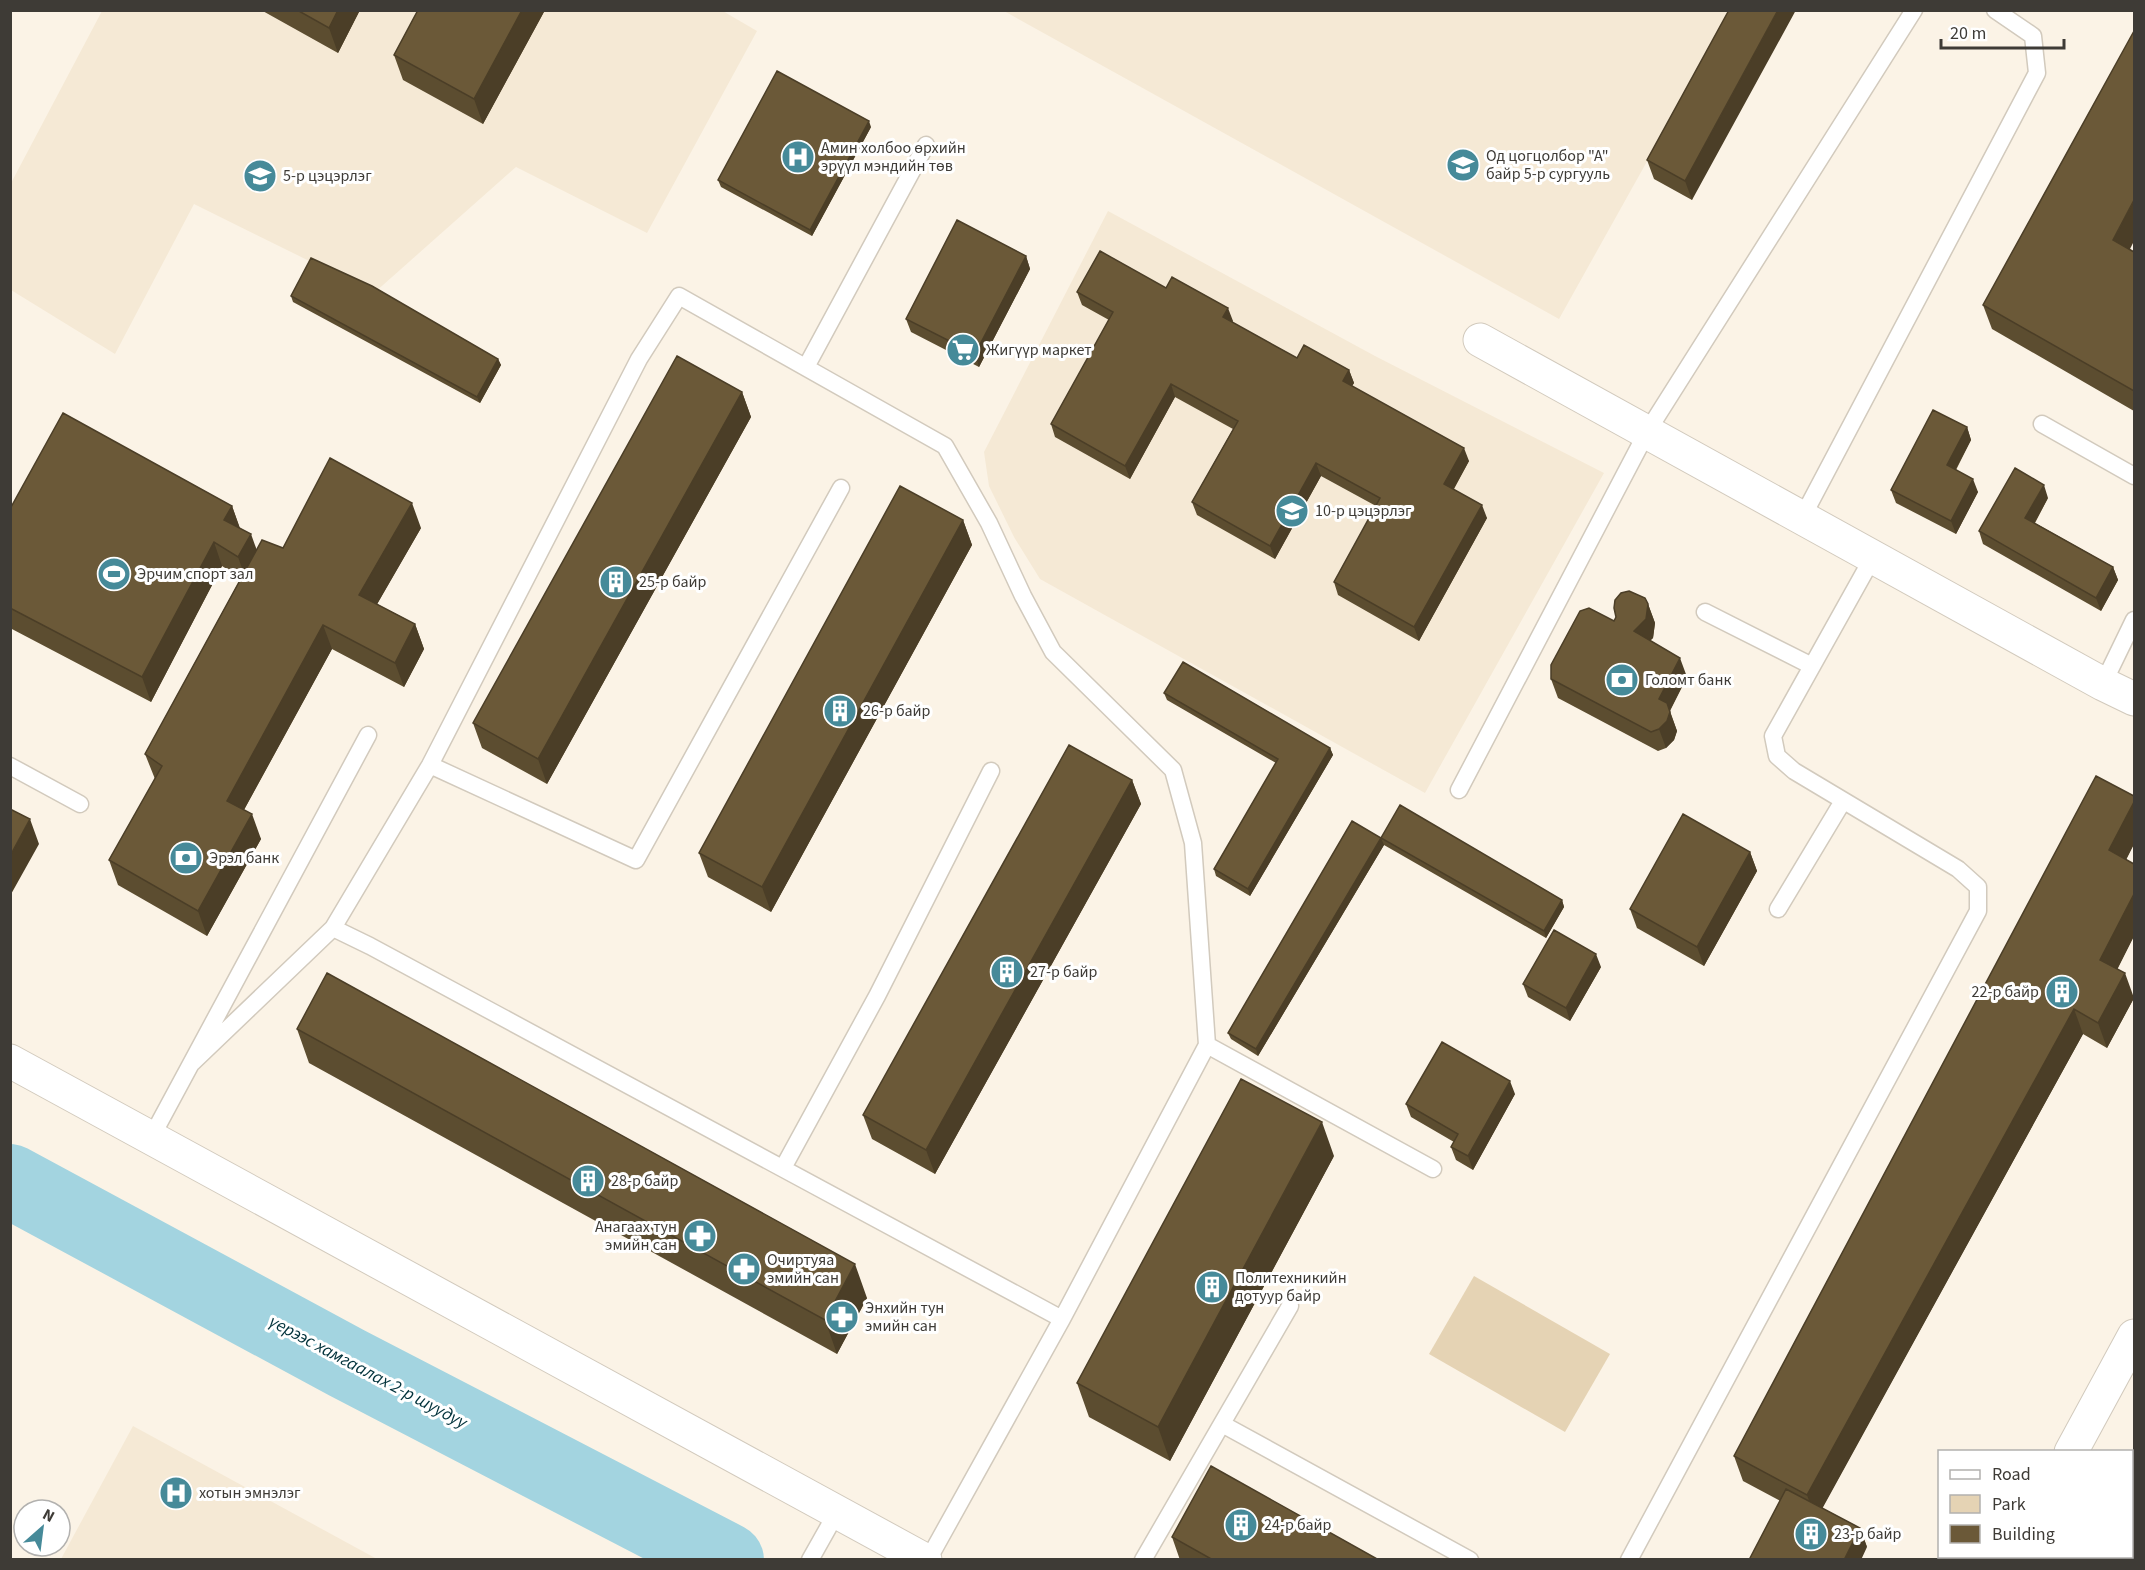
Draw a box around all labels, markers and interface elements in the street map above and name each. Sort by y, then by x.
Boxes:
scale bar [1941,12,2064,50]
text: 20 m [1950,21,1986,46]
place label: Амин холбоо өрхийн эрүүл мэндийн төв [821,137,966,177]
hospital icon: Амин холбоо өрхийн эрүүл мэндийн төв [780,139,816,175]
place label: Од цогцолбор "А" байр 5-р сургууль [1486,145,1610,185]
school or university icon: Од цогцолбор "А" байр 5-р сургууль [1445,147,1481,183]
school or university icon: 5-р цэцэрлэг [242,158,278,194]
place label: 5-р цэцэрлэг [283,165,372,187]
supermarket icon: Жигүүр маркет [945,332,981,368]
place label: Жигүүр маркет [986,339,1092,361]
school or university icon: 10-р цэцэрлэг [1274,493,1310,529]
place label: 10-р цэцэрлэг [1315,500,1412,522]
sports icon: Эрчим спорт зал [96,556,132,592]
place label: Эрчим спорт зал [137,563,253,585]
building icon: 25-р байр [598,564,634,600]
place label: 25-р байр [639,571,707,593]
bank icon: Голомт банк [1604,662,1640,698]
place label: Голомт банк [1645,669,1731,691]
building icon: 26-р байр [822,693,858,729]
place label: 26-р байр [863,700,931,722]
bank icon: Эрэл банк [168,840,204,876]
place label: Эрэл банк [209,847,279,869]
building icon: 27-р байр [989,954,1025,990]
place label: 27-р байр [1030,961,1098,983]
building icon: 22-р байр [2044,974,2080,1010]
place label: 22-р байр [1972,981,2039,1003]
building icon: 28-р байр [570,1163,606,1199]
place label: 28-р байр [611,1170,679,1192]
place label: Анагаах тун эмийн сан [595,1216,677,1256]
pharmacy icon: Анагаах тун эмийн сан [682,1218,718,1254]
place label: Очиртуяа эмийн сан [767,1249,839,1289]
pharmacy icon: Очиртуяа эмийн сан [726,1251,762,1287]
place label: Политехникийн дотуур байр [1235,1267,1347,1307]
building icon: Политехникийн дотуур байр [1194,1269,1230,1305]
place label: Энхийн тун эмийн сан [865,1297,944,1337]
pharmacy icon: Энхийн тун эмийн сан [824,1299,860,1335]
water label: үерээс хамгаалах 2-р шуудуу [265,1309,472,1435]
legend [1938,1450,2133,1558]
text: Road [1992,1462,2031,1487]
hospital icon: хотын эмнэлэг [158,1475,194,1511]
place label: хотын эмнэлэг [199,1482,301,1504]
text: Park [1992,1492,2026,1517]
north arrow [12,1498,72,1558]
text: N [39,1503,58,1528]
building icon: 24-р байр [1223,1507,1259,1543]
place label: 24-р байр [1264,1514,1332,1536]
building icon: 23-р байр [1793,1516,1829,1552]
text: Building [1992,1522,2055,1547]
place label: 23-р байр [1834,1523,1902,1545]

